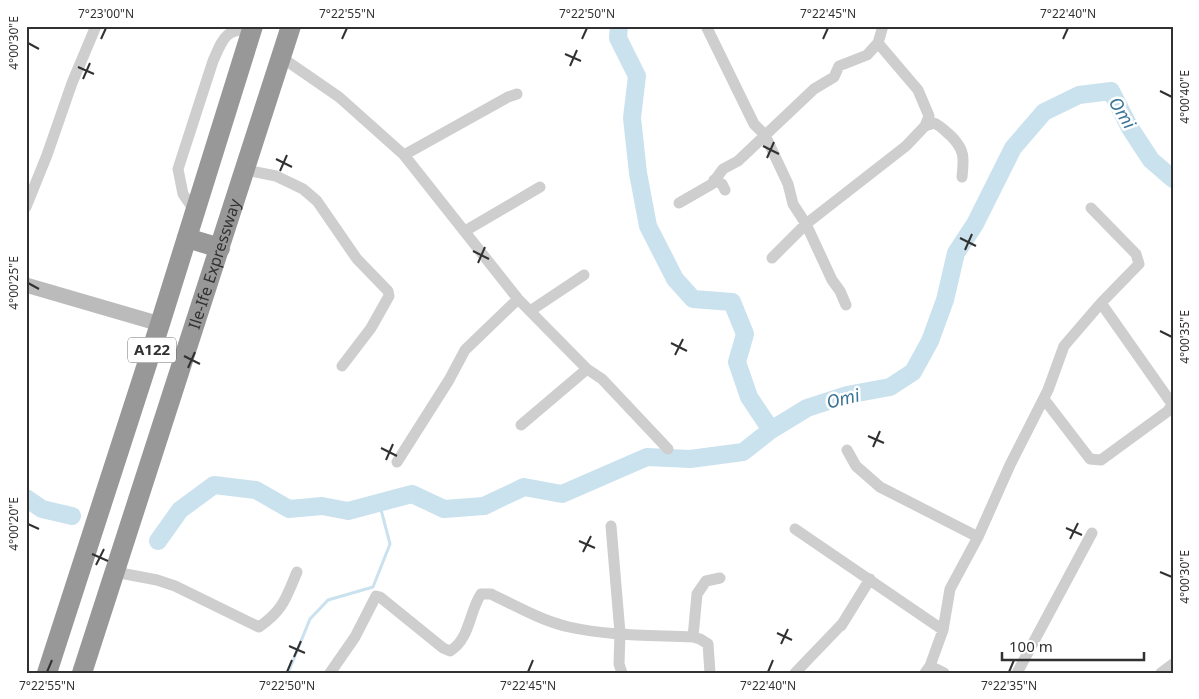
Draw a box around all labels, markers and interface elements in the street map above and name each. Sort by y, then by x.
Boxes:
text: 7°23'00"N [78,5,134,22]
text: 7°22'55"N [319,5,375,22]
text: 7°22'50"N [559,5,615,22]
text: 7°22'45"N [800,5,856,22]
text: 7°22'40"N [1040,5,1096,22]
text: 4°00'30"E [5,16,22,70]
text: 4°00'40"E [1176,70,1193,124]
water label: Omi [1104,92,1142,133]
street label: Ile-Ife Expressway [183,195,246,332]
text: 4°00'25"E [5,256,22,310]
text: 4°00'35"E [1176,310,1193,364]
road number: A122 [128,338,176,362]
water label: Omi [824,382,862,414]
text: 4°00'20"E [5,497,22,551]
text: 4°00'30"E [1176,550,1193,604]
scale bar [1002,629,1144,661]
text: 100 m [1009,636,1053,656]
text: 7°22'55"N [19,677,75,694]
text: 7°22'50"N [259,677,315,694]
text: 7°22'45"N [500,677,556,694]
text: 7°22'40"N [740,677,796,694]
text: 7°22'35"N [981,677,1037,694]

